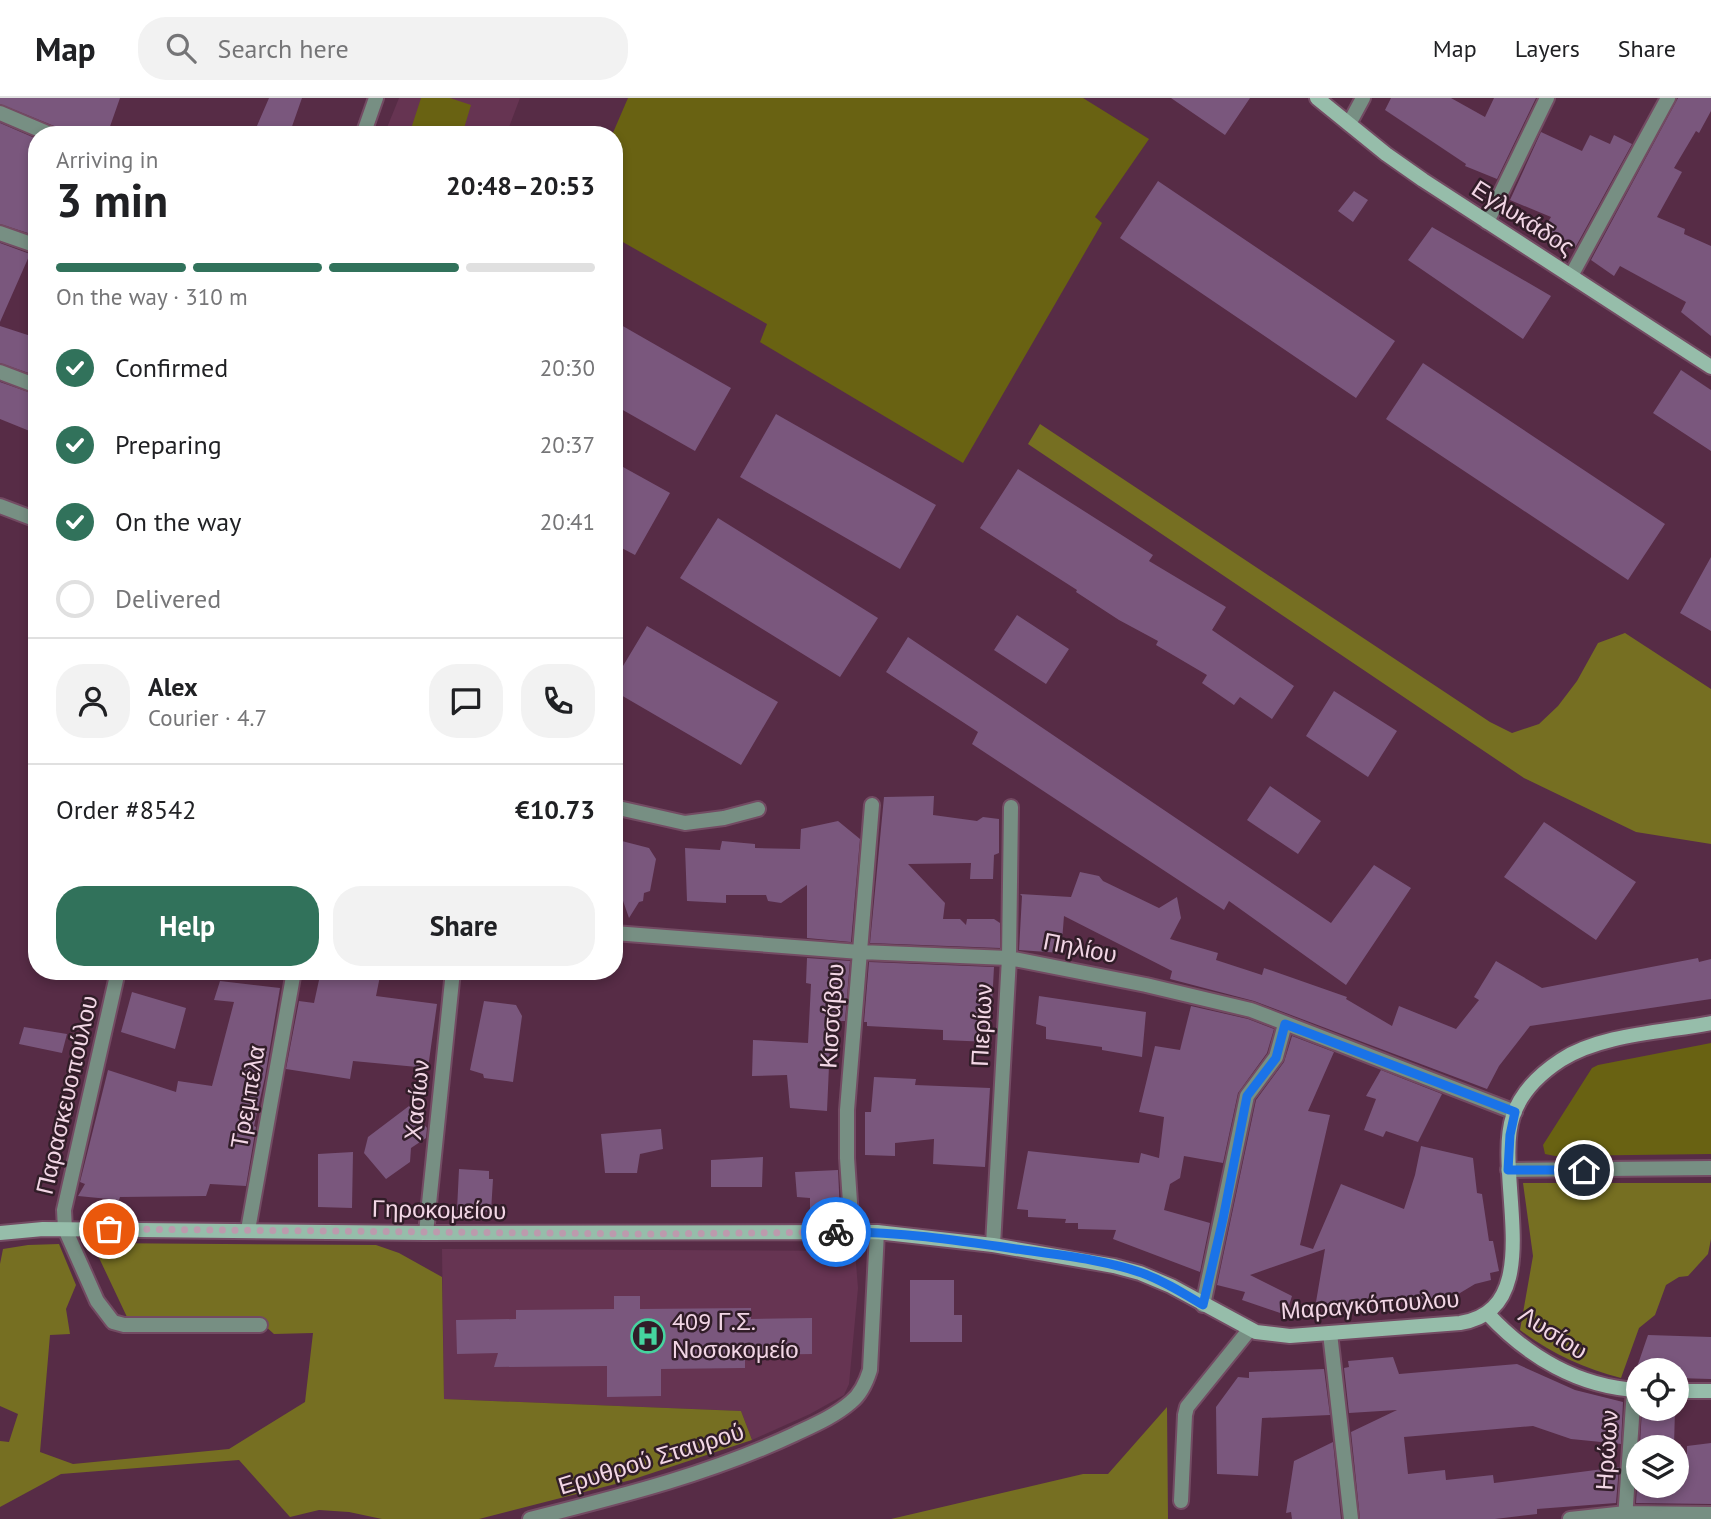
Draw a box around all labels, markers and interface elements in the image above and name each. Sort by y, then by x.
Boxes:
search box [138,17,628,80]
text: Map [35,27,96,70]
icon: search [162,29,200,67]
text: Search here [218,32,349,65]
text: Map [1433,33,1477,64]
text: Layers [1515,33,1580,64]
text: Share [1618,33,1676,64]
text: Arriving in [56,145,158,174]
text: 20:48–20:53 [446,169,595,202]
text: 3 min [56,170,168,230]
street label: Εγλυκάδος [1466,173,1581,262]
text: On the way · 310 m [56,282,248,311]
icon: check [56,349,94,387]
text: Confirmed [115,351,228,384]
text: 20:30 [540,353,595,382]
icon: check [56,426,94,464]
text: Preparing [115,428,222,461]
text: 20:37 [540,430,595,459]
icon: check [56,503,94,541]
text: On the way [115,505,241,538]
text: 20:41 [540,507,595,536]
text: Delivered [115,582,221,615]
button: person [56,664,130,738]
button: chat [429,664,503,738]
button: phone [521,664,595,738]
text: Alex [148,670,198,703]
text: Courier · 4.7 [148,703,267,732]
text: Order #8542 [56,793,196,826]
text: €10.73 [515,793,595,826]
button: Help [56,886,319,966]
button: Share [333,886,595,966]
street label: Πηλίου [1041,925,1120,970]
street label: Κισσάβου [812,962,851,1069]
street label: Πιερίων [964,983,999,1067]
street label: Παρασκευοπούλου [29,992,104,1197]
street label: Τρεμπέλα [223,1043,272,1151]
street label: Χασίων [397,1058,436,1142]
pin [1554,1140,1614,1200]
icon: home [1565,1151,1603,1189]
street label: Γηροκομείου [372,1193,506,1226]
courier [801,1197,871,1267]
pin [79,1199,139,1259]
icon: bag [90,1210,128,1248]
icon: bike [817,1213,855,1251]
street label: Μαραγκόπουλου [1280,1283,1460,1326]
street label: Λυσίου [1513,1299,1593,1366]
place label: 409 Γ.Σ. Νοσοκομείο [672,1306,799,1365]
hospital icon: 409 Γ.Σ. Νοσοκομείο [629,1317,667,1355]
map controls [1626,1358,1689,1498]
button: locate [1626,1358,1689,1421]
street label: Ηρώων [1588,1409,1625,1491]
street label: Ερυθρού Σταυρού [554,1416,747,1502]
button: layers [1626,1435,1689,1498]

